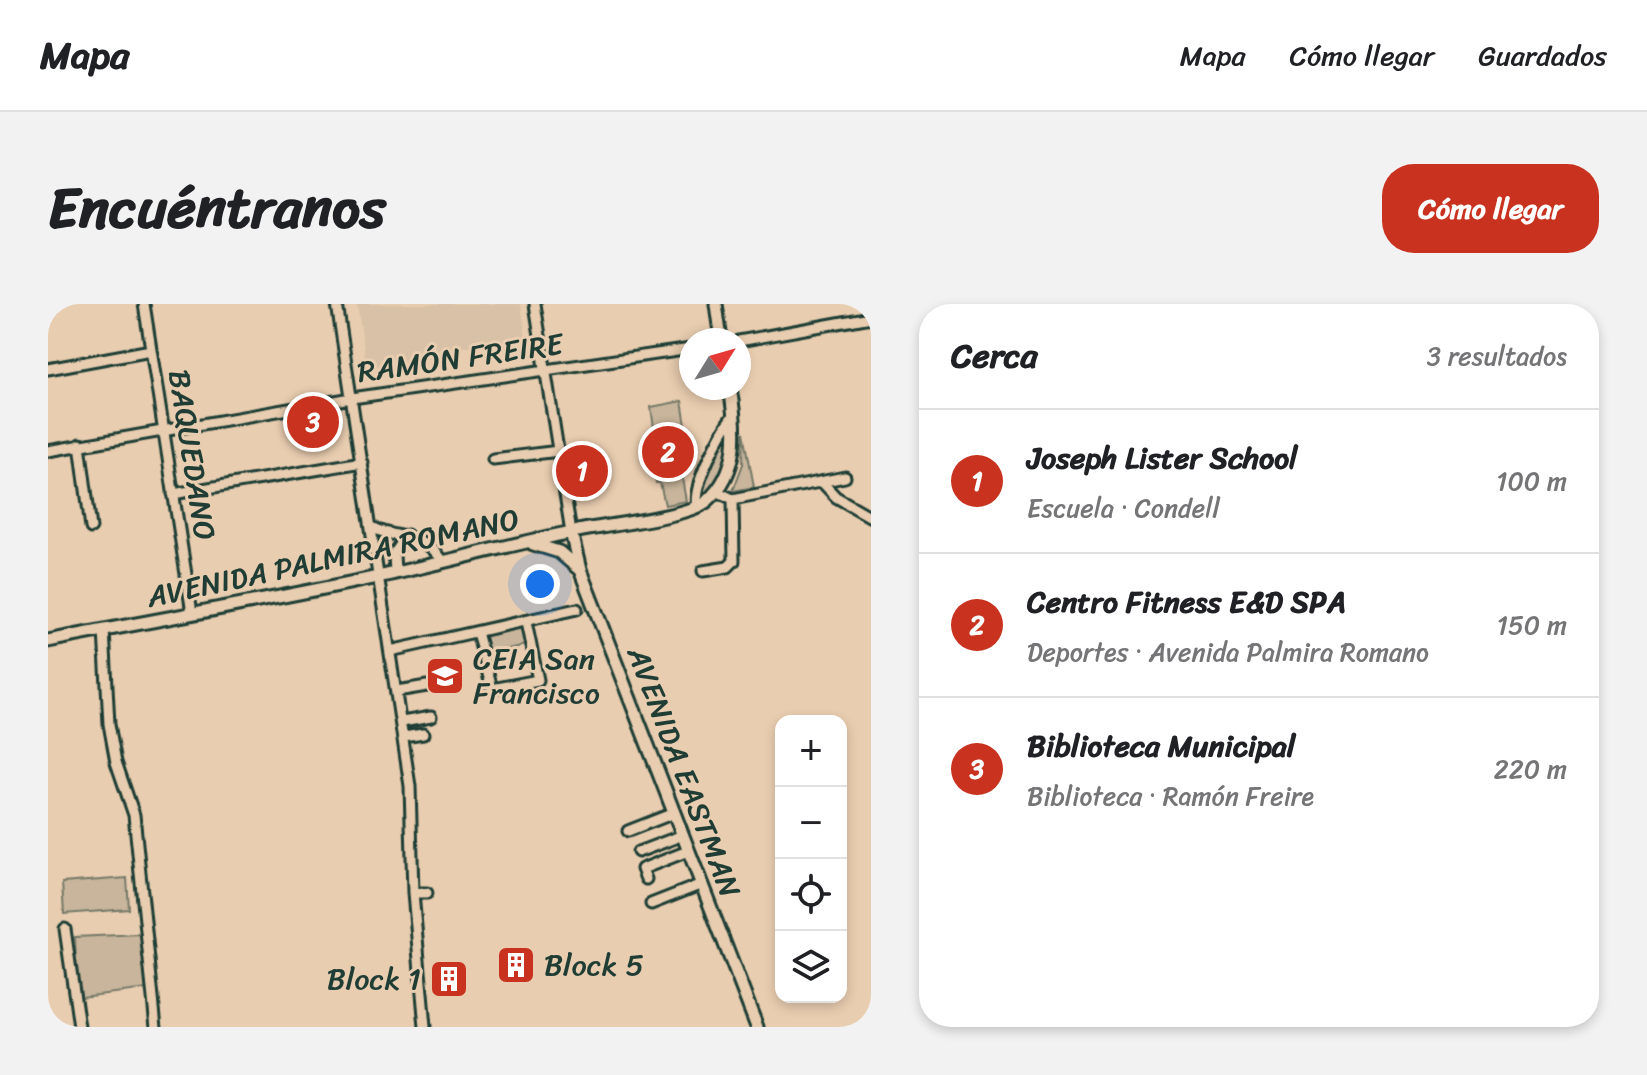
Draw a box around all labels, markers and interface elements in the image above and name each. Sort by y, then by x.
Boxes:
text: Mapa [40,22,129,89]
text: Mapa [1180,31,1246,80]
text: Cómo llegar [1290,31,1434,80]
text: Guardados [1478,31,1607,80]
text: Encuéntranos [48,159,386,258]
button: Cómo llegar [1382,164,1599,253]
street label: RAMÓN FREIRE [354,317,568,399]
text: Cerca [951,326,1038,386]
north arrow [679,328,751,400]
text: 3 resultados [1427,333,1567,379]
street label: BAQUEDANO [152,366,232,544]
pin: 3 [287,392,339,452]
pin: 2 [642,422,694,482]
text: Joseph Lister School [1027,431,1298,485]
pin: 1 [556,441,608,501]
text: 1 [971,458,983,504]
text: 100 m [1496,458,1567,504]
text: Escuela · Condell [1027,485,1220,531]
street label: AVENIDA PALMIRA ROMANO [141,492,524,624]
your location [520,564,560,604]
text: Centro Fitness E&D SPA [1027,575,1346,629]
text: 2 [969,602,985,648]
text: 150 m [1497,602,1567,648]
text: Deportes · Avenida Palmira Romano [1027,629,1429,675]
place label: CEIA San Francisco [473,632,600,720]
street label: AVENIDA EASTMAN [611,637,757,906]
school or university icon: CEIA San Francisco [424,655,466,697]
map controls [775,715,847,1003]
button: + [775,715,847,787]
text: Biblioteca Municipal [1027,719,1295,773]
text: 3 [970,746,984,792]
text: 220 m [1494,746,1567,792]
text: Biblioteca · Ramón Freire [1027,773,1314,819]
button: − [775,787,847,859]
button: locate [775,859,847,931]
button: layers [775,931,847,1003]
place label: Block 5 [544,938,644,992]
building icon: Block 5 [495,944,537,986]
place label: Block 1 [327,952,421,1006]
building icon: Block 1 [428,958,470,1000]

